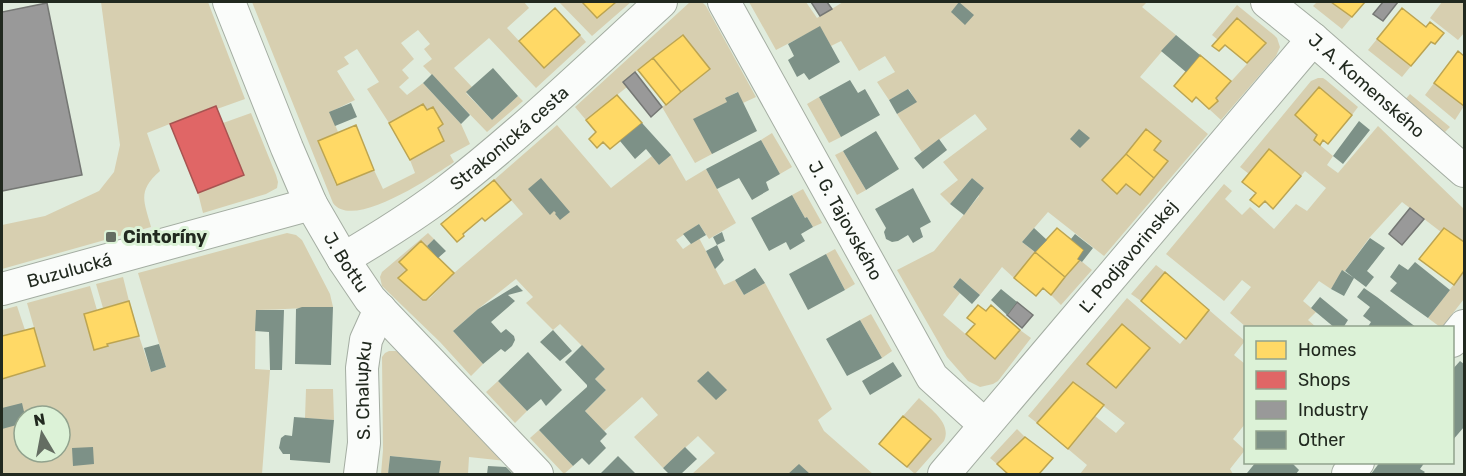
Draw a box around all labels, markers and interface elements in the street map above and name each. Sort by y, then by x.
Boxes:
street label: J. A. Komenského [1304,29,1429,143]
street label: Strakonická cesta [446,82,573,195]
street label: J. G. Tajovského [803,157,887,284]
street label: Ľ. Podjavorinskej [1074,196,1182,317]
place label: Cintoríny [123,226,207,248]
street label: J. Bottu [319,228,373,297]
marker: Cintoríny [104,230,118,244]
street label: Buzulucká [25,248,114,293]
legend [1244,326,1454,464]
street label: S. Chalupku [351,339,377,440]
text: Homes [1298,339,1356,361]
text: Shops [1298,369,1350,391]
text: Industry [1298,399,1368,421]
north arrow [12,404,72,464]
text: N [32,409,47,430]
text: Other [1298,429,1345,451]

